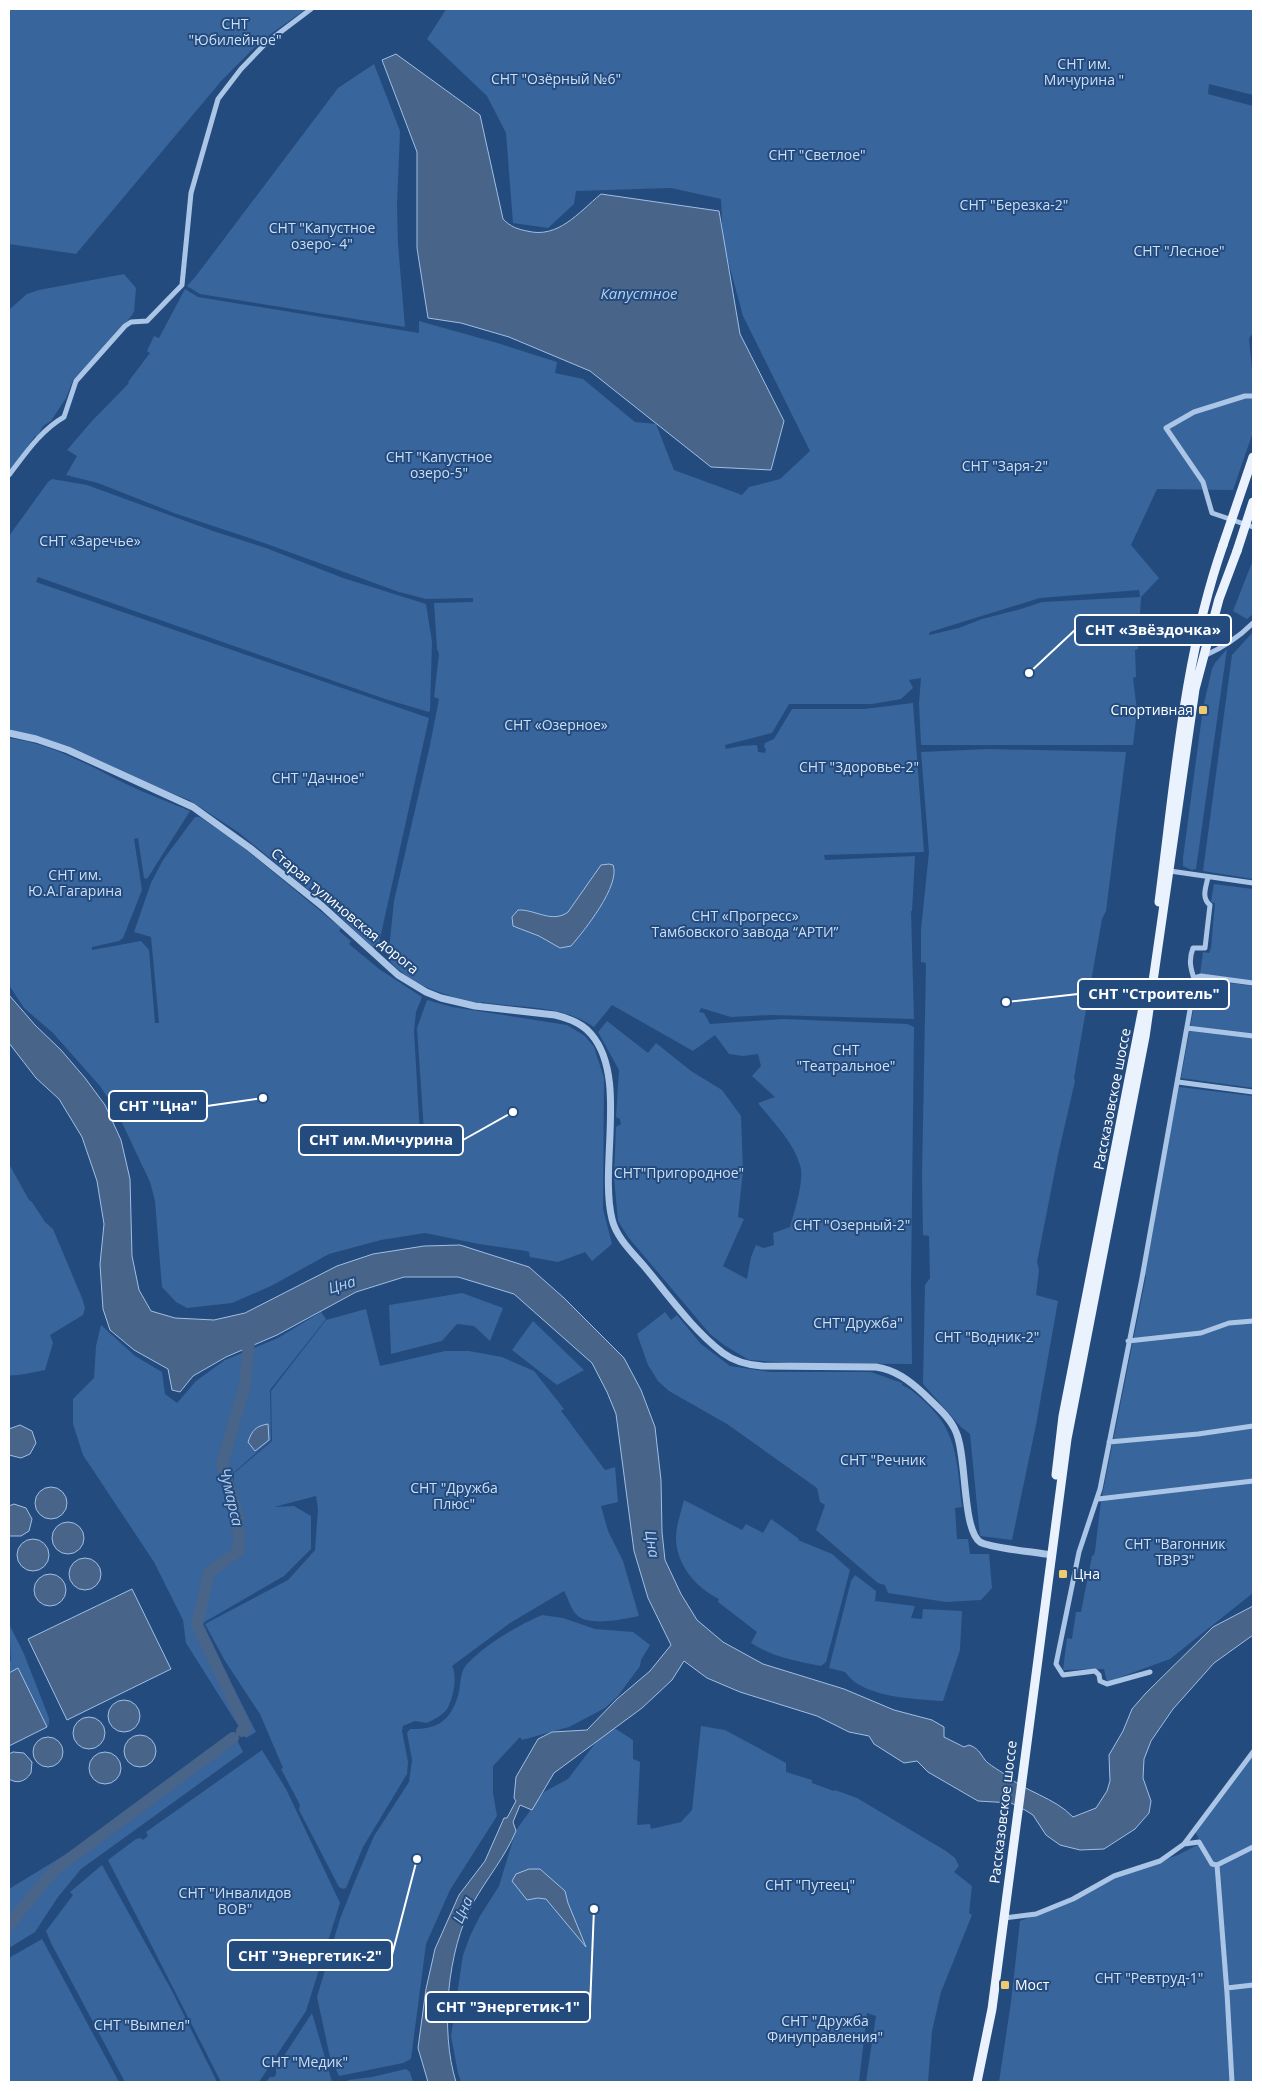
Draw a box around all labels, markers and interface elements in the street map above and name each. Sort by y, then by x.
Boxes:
park label: СНТ "Юбилейное" [189,14,281,49]
park label: СНТ им. Мичурина " [1044,54,1124,89]
park label: СНТ "Озёрный №6" [491,69,621,88]
park label: СНТ "Светлое" [768,145,866,164]
park label: СНТ "Березка-2" [960,195,1068,214]
park label: СНТ "Капустное озеро- 4" [269,218,375,253]
park label: СНТ "Лесное" [1133,241,1225,260]
water label: Капустное [600,283,678,303]
park label: СНТ "Капустное озеро-5" [386,447,492,482]
park label: СНТ "Заря-2" [962,456,1048,475]
park label: СНТ «Заречье» [39,531,141,550]
callout: СНТ «Звёздочка» [1075,615,1231,645]
text: СНТ «Звёздочка» [1085,619,1221,639]
place label: Спортивная [1111,700,1193,719]
marker: Спортивная [1197,704,1209,716]
park label: СНТ «Озерное» [504,715,608,734]
park label: СНТ "Здоровье-2" [799,757,919,776]
park label: СНТ "Дачное" [272,768,364,787]
street label: Старая тулиновская дорога [268,843,423,978]
park label: СНТ им. Ю.А.Гагарина [28,865,122,900]
park label: СНТ «Прогресс» Тамбовского завода “АРТИ” [652,906,839,941]
callout: СНТ "Строитель" [1078,979,1229,1009]
text: СНТ "Строитель" [1088,983,1220,1003]
street label: Рассказовское шоссе [1088,1026,1135,1171]
park label: СНТ "Театральное" [797,1040,895,1075]
callout: СНТ "Цна" [109,1091,207,1121]
text: СНТ "Цна" [119,1095,197,1115]
callout: СНТ им.Мичурина [299,1125,463,1155]
text: СНТ им.Мичурина [309,1129,453,1149]
park label: СНТ"Пригородное" [614,1163,744,1182]
park label: СНТ "Озерный-2" [794,1215,910,1234]
water label: Цна [326,1270,358,1298]
park label: СНТ"Дружба" [813,1313,903,1332]
park label: СНТ "Водник-2" [935,1327,1039,1346]
park label: СНТ "Речник [840,1450,927,1469]
water label: Чумарса [216,1466,249,1528]
park label: СНТ "Дружба Плюс" [410,1478,498,1513]
water label: Цна [641,1529,665,1559]
park label: СНТ "Вагонник ТВРЗ" [1124,1534,1226,1569]
place label: Цна [1073,1564,1100,1583]
marker: Цна [1057,1568,1069,1580]
street label: Рассказовское шоссе [984,1739,1021,1884]
park label: СНТ "Путеец" [765,1875,855,1894]
park label: СНТ "Инвалидов ВОВ" [179,1883,291,1918]
water label: Цна [447,1892,477,1926]
callout: СНТ "Энергетик-2" [228,1940,392,1970]
text: СНТ "Энергетик-2" [238,1945,382,1965]
park label: СНТ "Ревтруд-1" [1095,1968,1203,1987]
place label: Мост [1015,1975,1050,1994]
marker: Мост [999,1979,1011,1991]
callout: СНТ "Энергетик-1" [426,1992,590,2022]
text: СНТ "Энергетик-1" [436,1996,580,2016]
park label: СНТ "Дружба Финуправления" [767,2011,883,2046]
park label: СНТ "Вымпел" [94,2015,190,2034]
park label: СНТ "Медик" [262,2052,348,2071]

